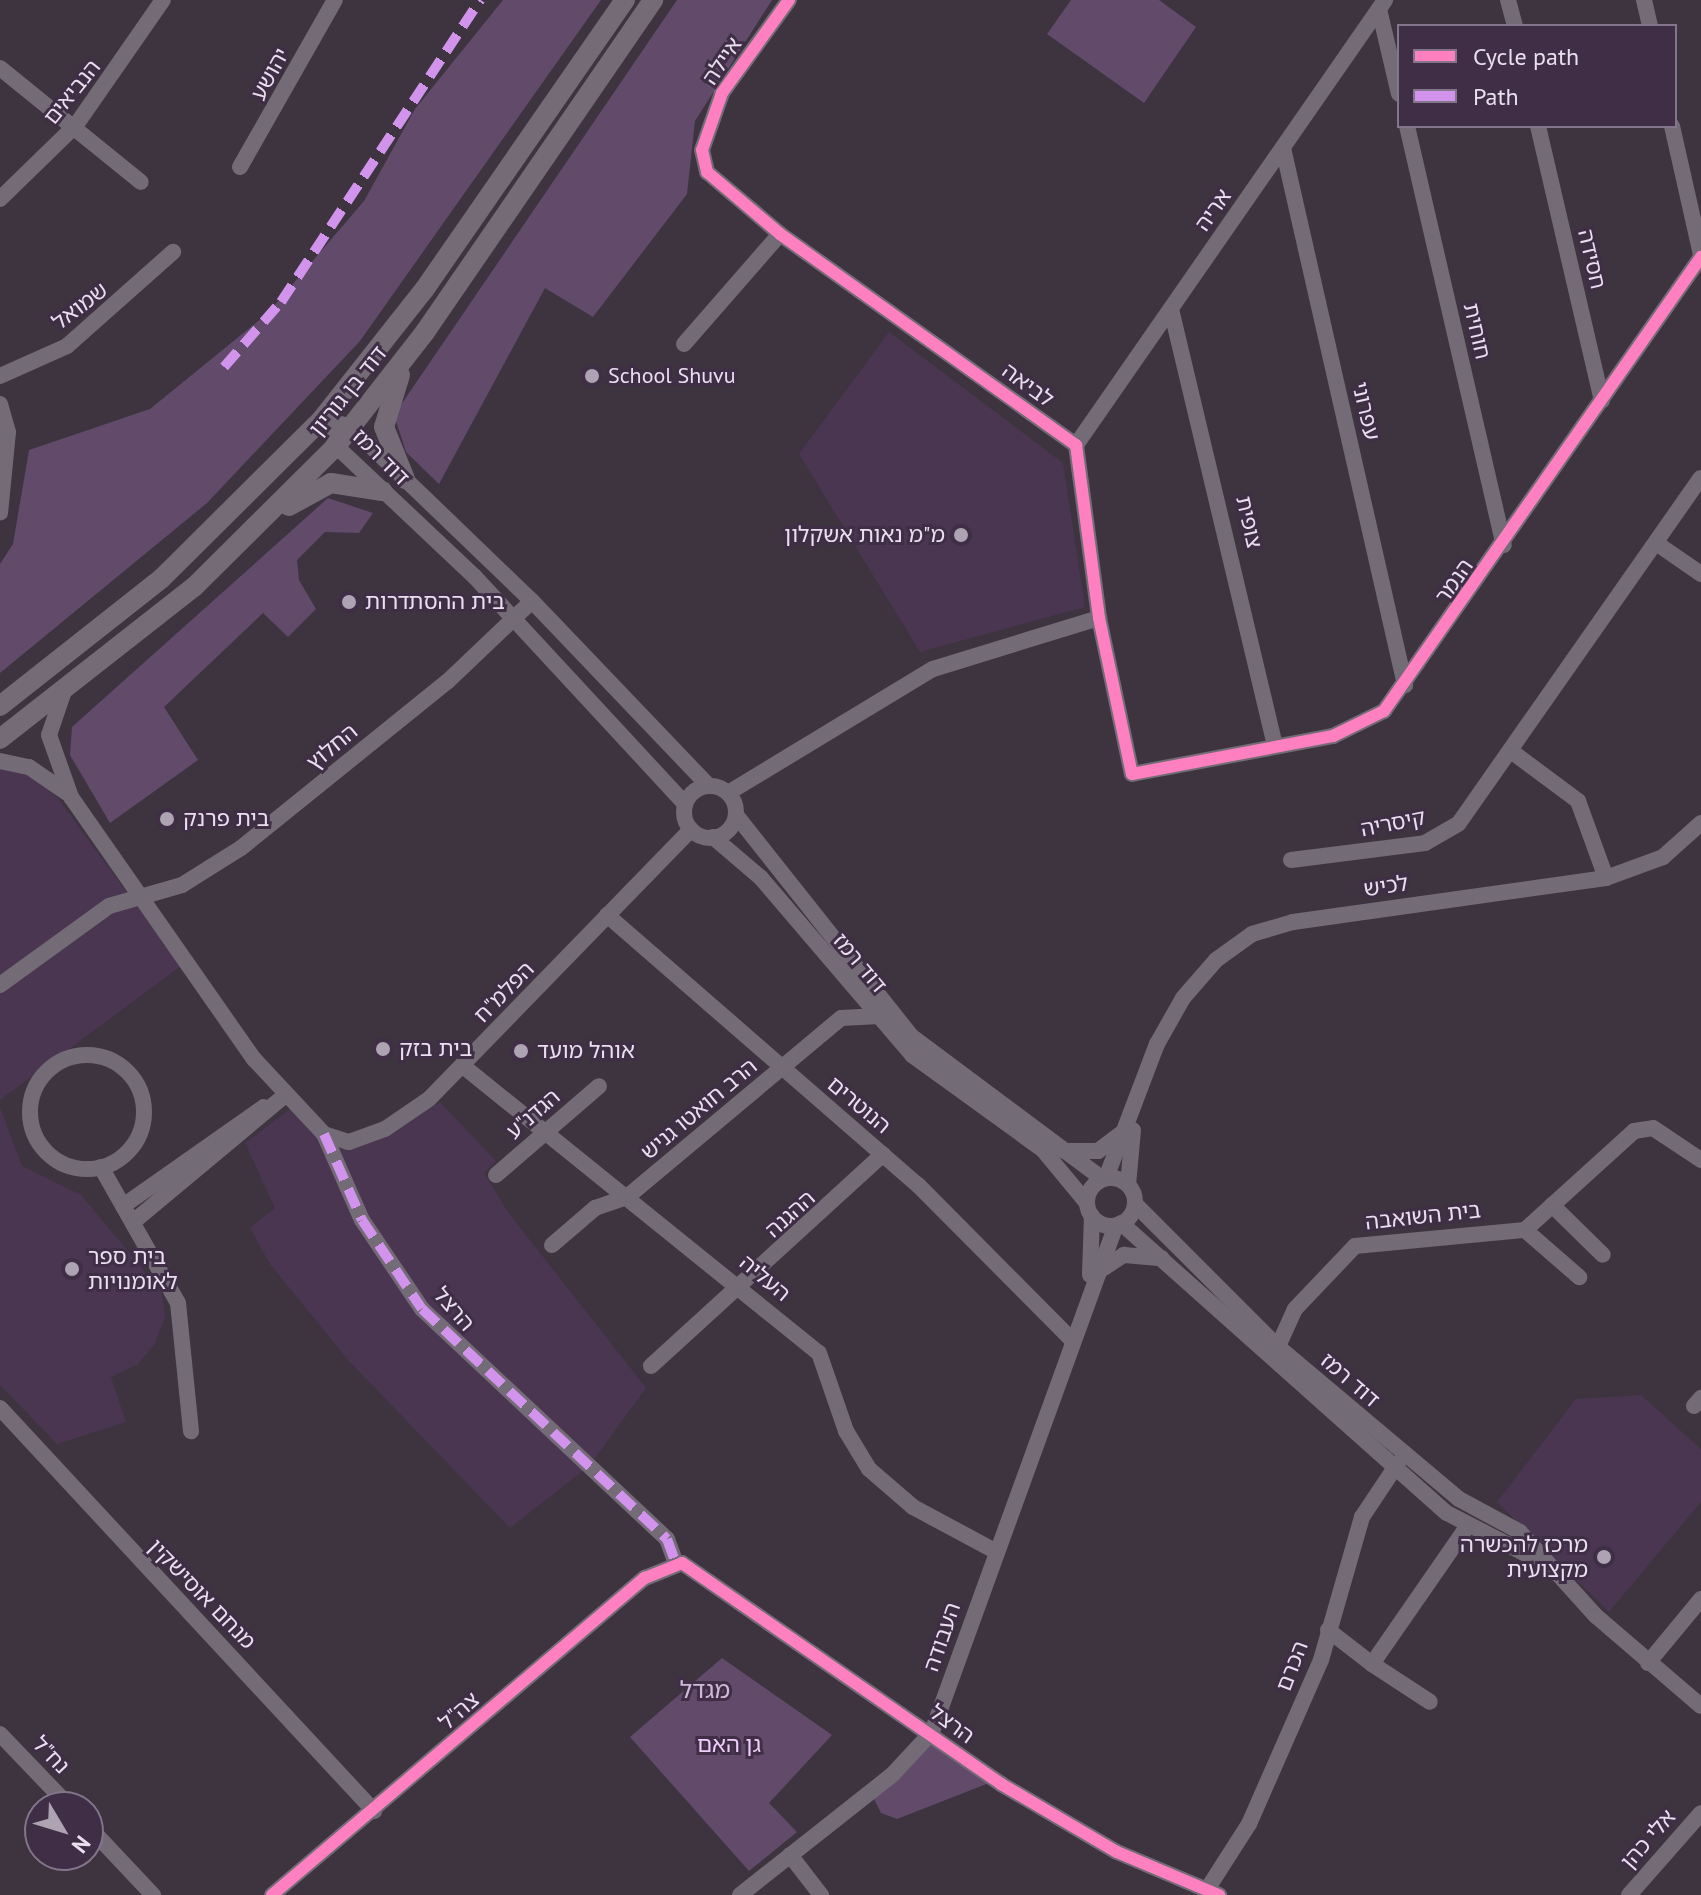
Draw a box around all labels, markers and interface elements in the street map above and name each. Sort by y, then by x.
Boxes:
legend [1397,24,1677,128]
street label: איילה [697,32,747,90]
text: Cycle path [1473,41,1579,72]
street label: יהושע [245,43,295,105]
street label: הנביאים [38,54,106,130]
text: Path [1473,81,1519,112]
street label: אריה [1189,184,1237,236]
street label: חסידה [1572,227,1612,291]
street label: שמואל [47,277,113,335]
street label: חוחית [1458,300,1496,362]
street label: דוד בן גוריון [304,341,392,441]
street label: לביאה [997,357,1059,413]
place label: School Shuvu [608,363,736,389]
marker: School Shuvu [583,367,601,385]
street label: עפרוני [1347,379,1385,443]
street label: דוד רמז [347,423,415,491]
street label: צופית [1230,493,1268,551]
place label: מ"מ נאות אשקלון [784,522,945,548]
marker: מ"מ נאות אשקלון [952,526,970,544]
street label: הנמר [1429,554,1479,608]
place label: בית ההסתדרות [365,589,505,615]
marker: בית ההסתדרות [340,593,358,611]
street label: החלוץ [301,718,363,776]
street label: קיסריה [1358,804,1428,842]
place label: בית פרנק [183,806,269,832]
marker: בית פרנק [158,810,176,828]
street label: לכיש [1362,870,1410,902]
street label: דוד רמז [828,928,892,998]
street label: הפלמ"ח [469,956,539,1028]
place label: בית בזק [399,1036,472,1062]
place label: אוהל מועד [537,1038,635,1064]
marker: בית בזק [374,1040,392,1058]
marker: אוהל מועד [512,1042,530,1060]
street label: הרב חואטו גניש [636,1053,762,1165]
street label: הנוטרים [822,1071,896,1139]
street label: הגדנ"ע [501,1083,565,1145]
street label: ההגנה [760,1185,820,1243]
street label: בית השואבה [1364,1197,1482,1235]
place label: בית ספר לאומנויות [88,1243,178,1294]
street label: העליה [734,1249,796,1307]
marker: בית ספר לאומנויות [63,1260,81,1278]
street label: הרצל [428,1282,480,1336]
street label: דוד רמז [1315,1347,1385,1413]
place label: מרכז להכשרה מקצועית [1460,1531,1588,1582]
street label: מנחם אוסישקין [143,1533,261,1655]
marker: מרכז להכשרה מקצועית [1595,1548,1613,1566]
street label: העבודה [918,1599,966,1675]
street label: הכרם [1270,1637,1314,1695]
district label: מגדל [680,1676,730,1704]
street label: צה"ל [433,1686,485,1736]
street label: הרצל [924,1699,980,1749]
street label: נח"ל [27,1731,75,1779]
park label: גן האם [697,1732,761,1758]
north arrow [24,1791,104,1871]
street label: אלי כהן [1615,1804,1681,1874]
text: N [66,1830,97,1859]

